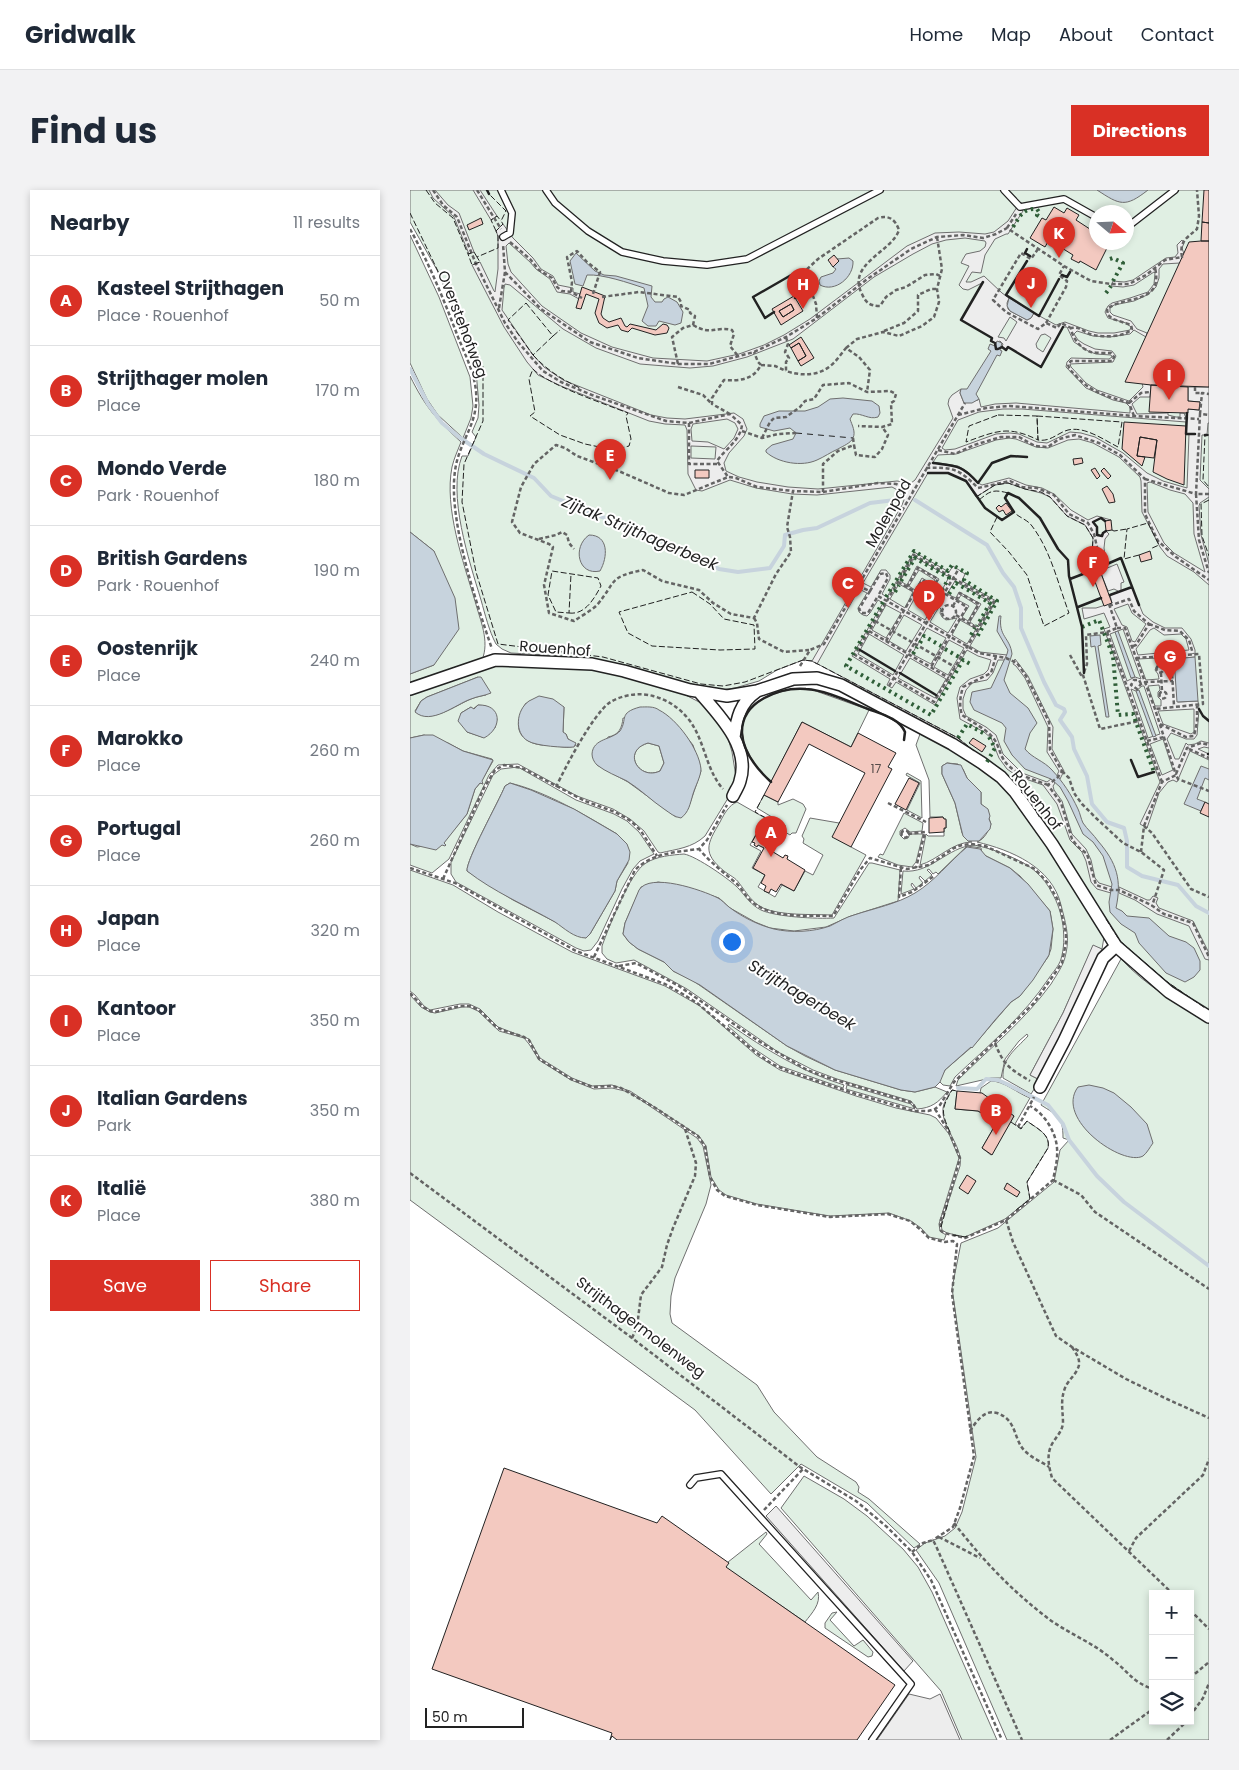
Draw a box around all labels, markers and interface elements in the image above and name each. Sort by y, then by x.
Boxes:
text: Gridwalk [25,18,136,51]
text: Home [909,22,963,47]
text: Map [991,22,1031,47]
text: About [1059,22,1113,47]
text: Contact [1141,22,1214,47]
button: Directions [1071,105,1209,156]
text: Find us [30,106,157,155]
north arrow [1089,205,1134,250]
text: Nearby [50,208,130,237]
text: 11 results [293,211,360,234]
pin: K [1043,217,1075,258]
street label: Overstehofweg [433,267,493,381]
pin: J [1015,267,1047,308]
pin: H [787,268,819,309]
text: Kasteel Strijthagen [97,275,284,302]
text: A [60,289,72,312]
text: 50 m [319,289,360,312]
text: Place · Rouenhof [97,304,229,327]
pin: I [1153,359,1185,400]
text: Strijthager molen [97,365,268,392]
text: B [61,379,71,402]
text: 170 m [315,379,360,402]
text: Place [97,394,141,417]
pin: E [594,439,626,480]
text: Mondo Verde [97,455,227,482]
text: C [60,469,72,492]
text: 180 m [314,469,360,492]
street label: Molenpad [860,475,916,551]
text: Park · Rouenhof [97,484,219,507]
water label: Zijtak Strijthagerbeek [557,489,722,577]
text: British Gardens [97,545,248,572]
pin: F [1077,546,1109,587]
text: D [60,559,72,582]
text: 190 m [314,559,360,582]
pin: C [832,567,864,608]
text: Park · Rouenhof [97,574,219,597]
pin: D [913,580,945,621]
text: Oostenrijk [97,635,198,662]
street label: Rouenhof [519,635,591,661]
pin: G [1154,640,1186,681]
text: E [62,649,70,672]
text: 240 m [310,649,360,672]
text: Place [97,664,141,687]
text: Marokko [97,725,183,752]
text: F [62,739,70,762]
text: 260 m [310,739,360,762]
text: Place [97,754,141,777]
house number: 17 [871,760,882,777]
street label: Rouenhof [1007,765,1067,835]
text: Portugal [97,815,181,842]
pin: A [755,816,787,857]
text: G [60,829,72,852]
text: 260 m [310,829,360,852]
text: Place [97,844,141,867]
text: Japan [97,905,160,932]
text: H [60,919,72,942]
text: 320 m [311,919,360,942]
your location [719,929,745,955]
text: Place [97,934,141,957]
water label: Strijthagerbeek [744,954,861,1037]
text: Kantoor [97,995,176,1022]
text: I [64,1009,68,1032]
text: 350 m [310,1009,360,1032]
text: Place [97,1024,141,1047]
text: Italian Gardens [97,1085,248,1112]
pin: B [980,1094,1012,1135]
text: J [61,1099,71,1122]
text: 350 m [310,1099,360,1122]
text: Park [97,1114,131,1137]
text: Italië [97,1175,146,1202]
text: K [60,1189,72,1212]
text: 380 m [310,1189,360,1212]
text: Place [97,1204,141,1227]
button: Save [50,1260,200,1311]
button: Share [210,1260,360,1311]
street label: Strijthagermolenweg [572,1271,710,1383]
map controls [1149,1590,1194,1725]
button: + [1149,1590,1194,1635]
button: − [1149,1635,1194,1680]
button: layers [1149,1680,1194,1725]
scale bar [425,1705,524,1728]
text: 50 m [432,1707,468,1727]

